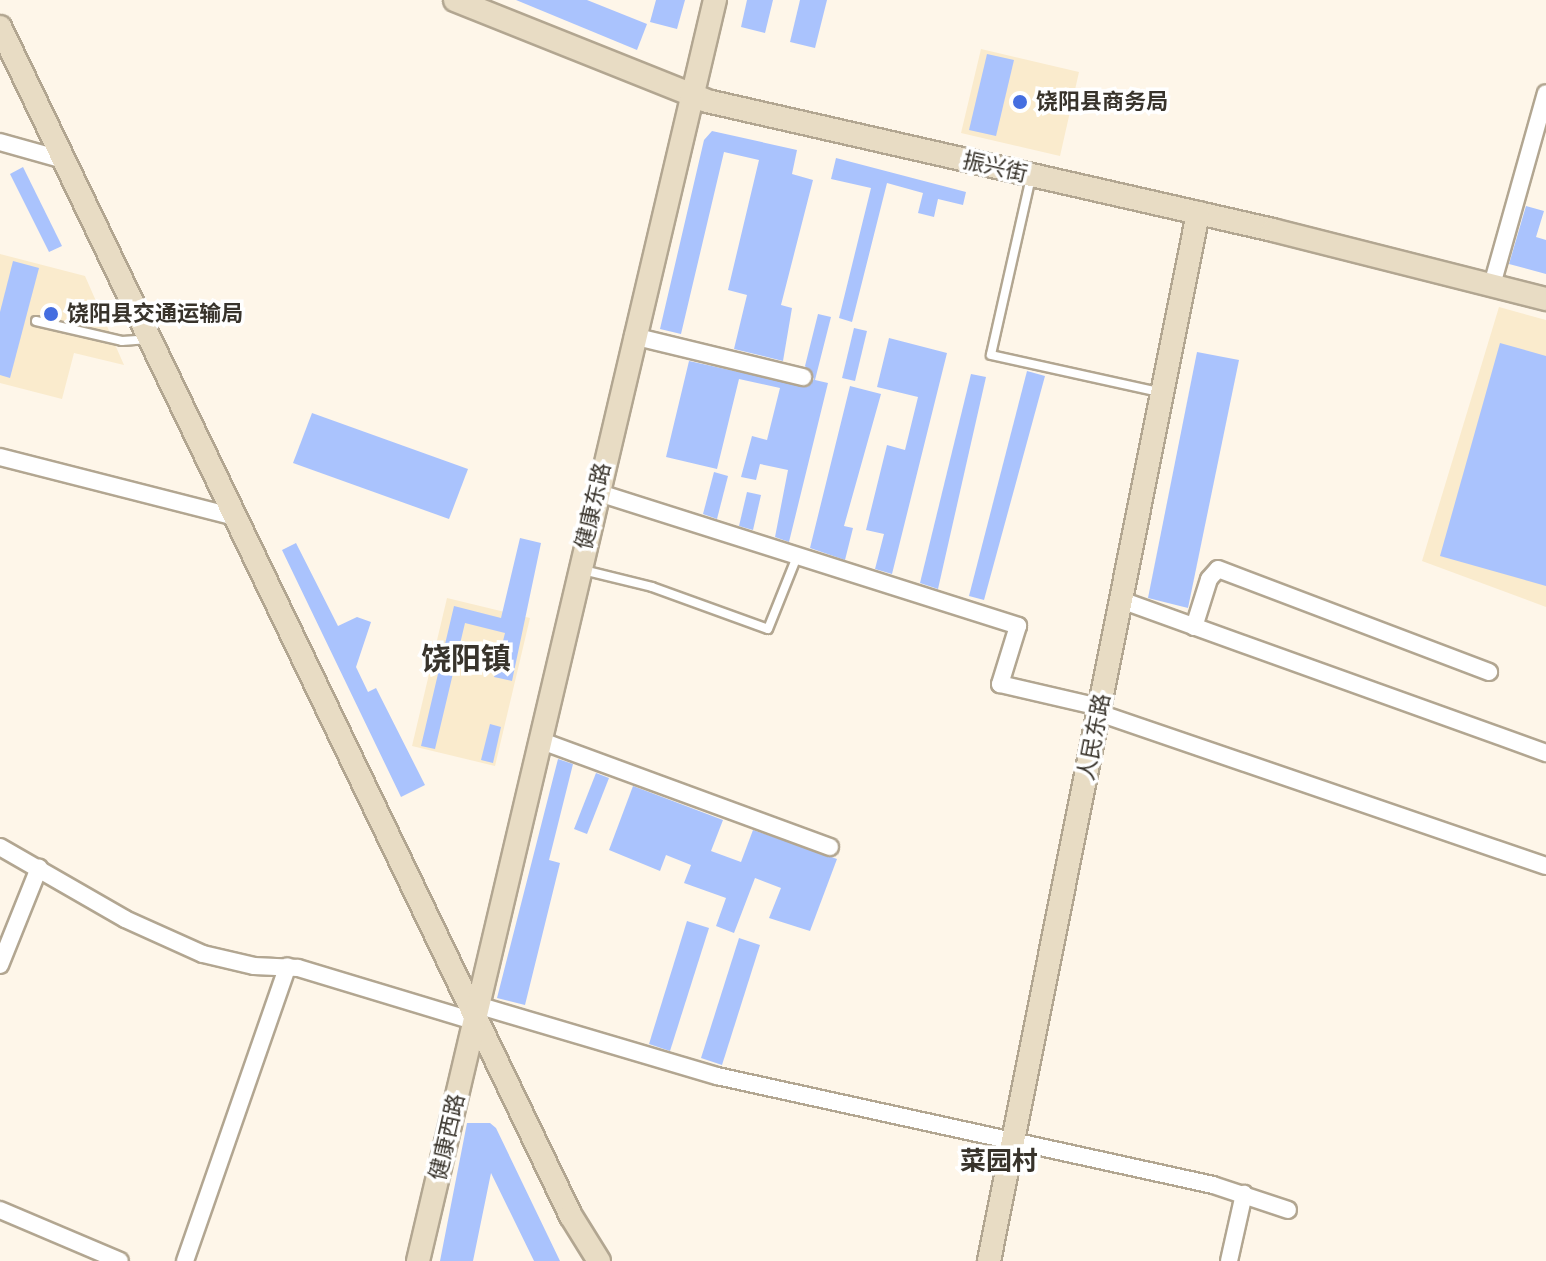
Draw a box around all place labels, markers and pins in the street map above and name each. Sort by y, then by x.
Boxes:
place label: 饶阳县商务局 [1036,89,1168,115]
marker: 饶阳县商务局 [1011,93,1029,111]
place label: 饶阳县交通运输局 [67,301,243,327]
marker: 饶阳县交通运输局 [42,305,60,323]

